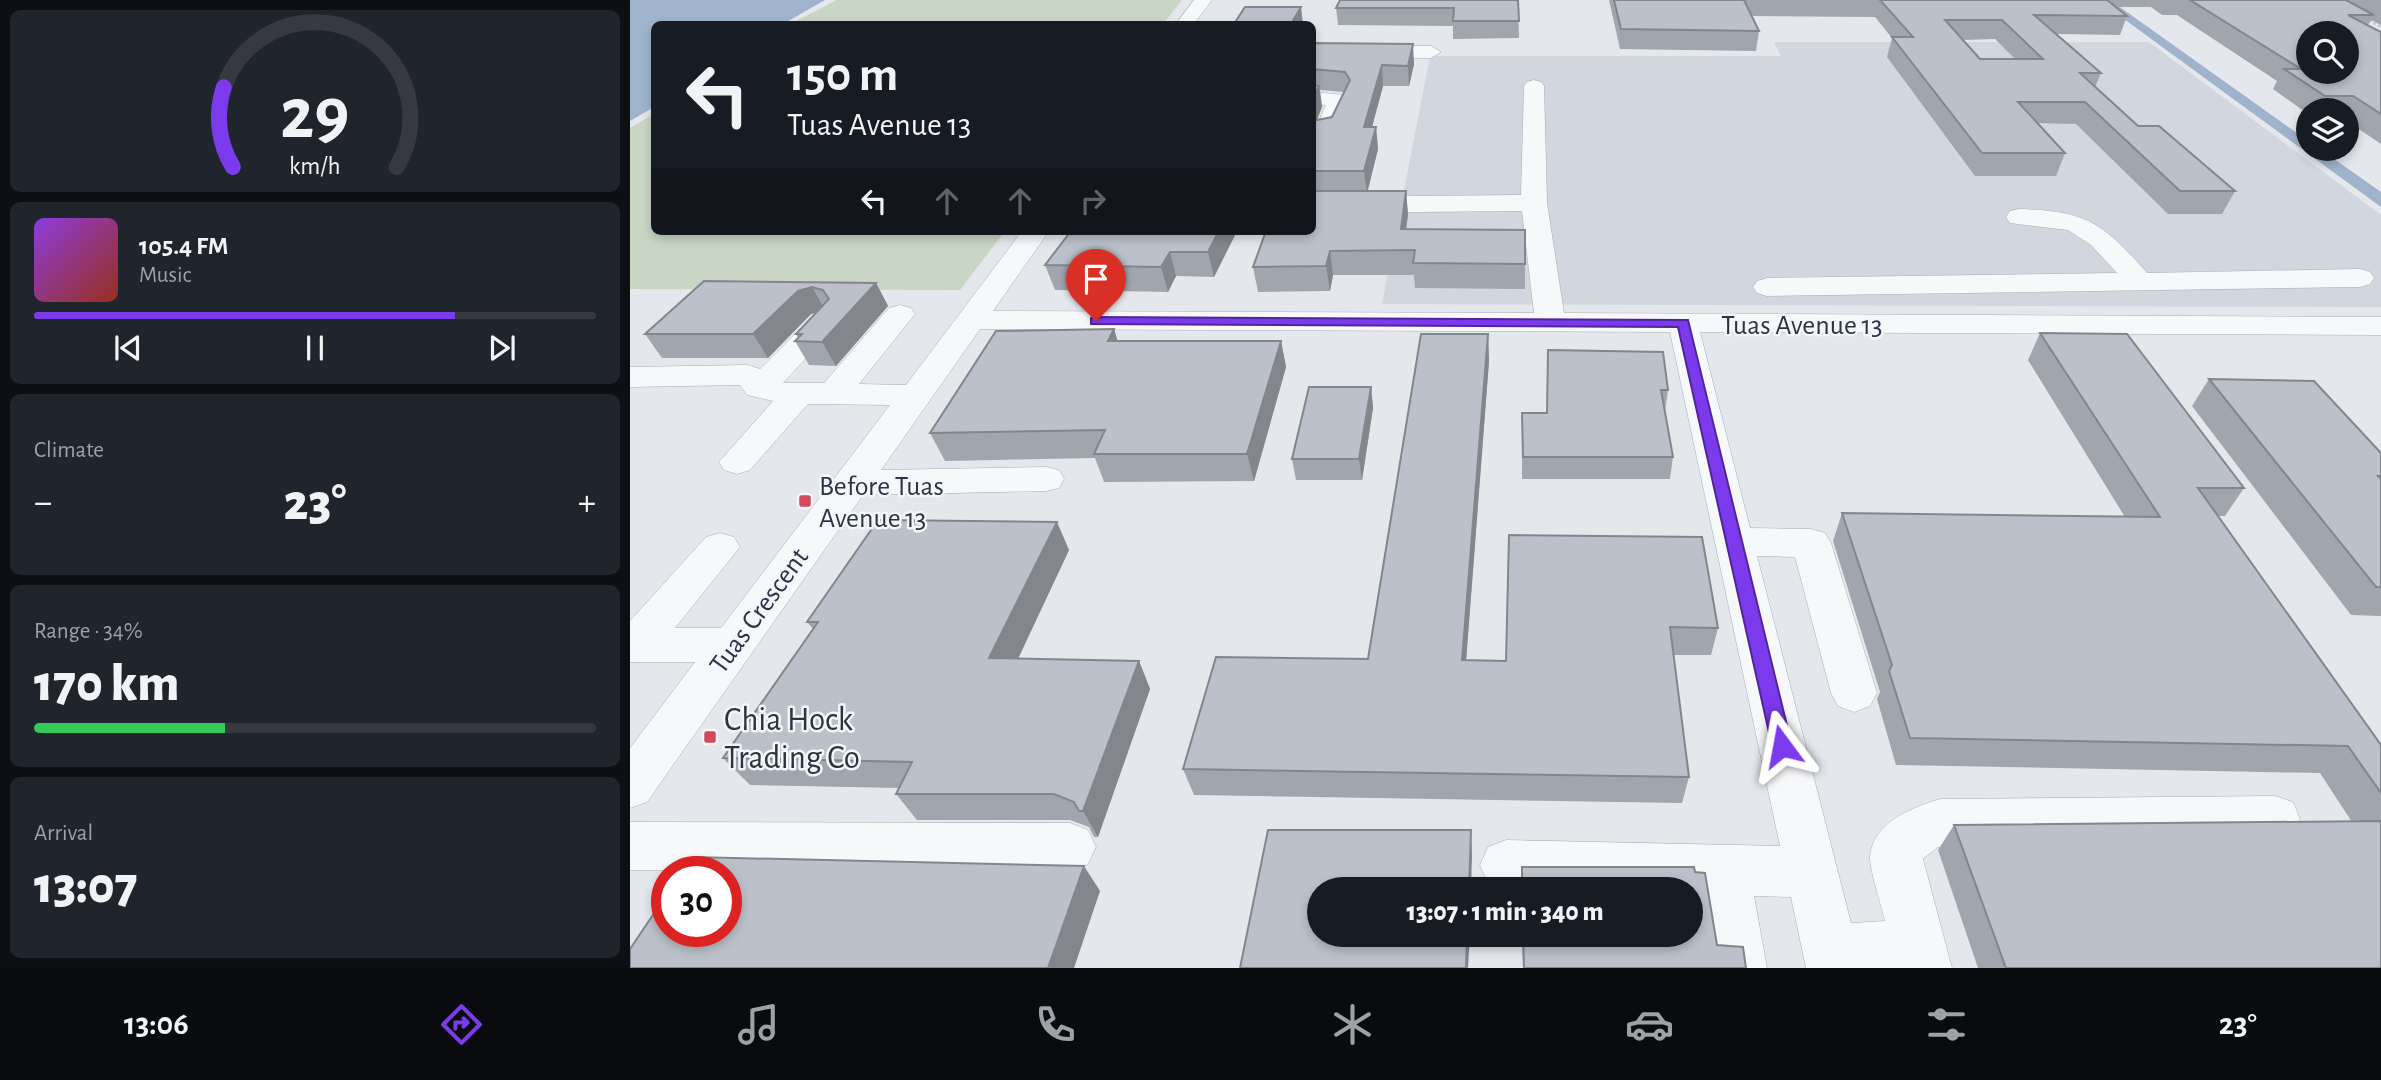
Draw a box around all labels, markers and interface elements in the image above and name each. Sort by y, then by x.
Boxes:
map controls [2296,21,2359,161]
button: search [2296,21,2359,84]
icon: left [672,49,763,140]
text: 150 m [787,51,898,100]
text: 29 [280,79,350,152]
button: layers [2296,98,2359,161]
text: Tuas Avenue 13 [787,109,971,141]
text: km/h [289,154,341,179]
icon: left [855,182,893,220]
icon: ahead [928,182,966,220]
icon: ahead [1001,182,1039,220]
icon: right [1074,182,1112,220]
text: 105.4 FM [139,233,228,259]
pin [1066,249,1126,321]
icon: arrive [1077,260,1115,298]
text: Music [139,264,191,287]
street label: Tuas Avenue 13 [1721,312,1883,340]
icon: previous [109,329,147,367]
icon: pause [296,329,334,367]
icon: next [483,329,521,367]
text: Climate [34,439,104,462]
place label: Before Tuas Avenue 13 [819,473,944,533]
text: 23° [284,477,346,529]
text: − [34,484,52,522]
text: + [578,484,596,522]
marker: Before Tuas Avenue 13 [797,493,813,509]
street label: Tuas Crescent [705,543,814,679]
text: Range · 34% [34,620,143,643]
text: 170 km [34,658,179,710]
place label: Chia Hock Trading Co [724,704,860,775]
position arrow [1745,709,1819,783]
marker: Chia Hock Trading Co [702,729,718,745]
text: Arrival [34,822,93,845]
speed limit sign: 30 [651,856,742,947]
text: 13:07 [34,860,138,912]
text: 13:07 · 1 min · 340 m [1406,899,1604,925]
icon: directions [437,1000,486,1049]
icon: music [734,1000,783,1049]
icon: phone [1031,1000,1080,1049]
icon: climate [1328,1000,1377,1049]
icon: car [1625,1000,1674,1049]
icon: filters [1922,1000,1971,1049]
text: 13:06 [124,1008,189,1040]
text: 23° [2219,1008,2257,1040]

